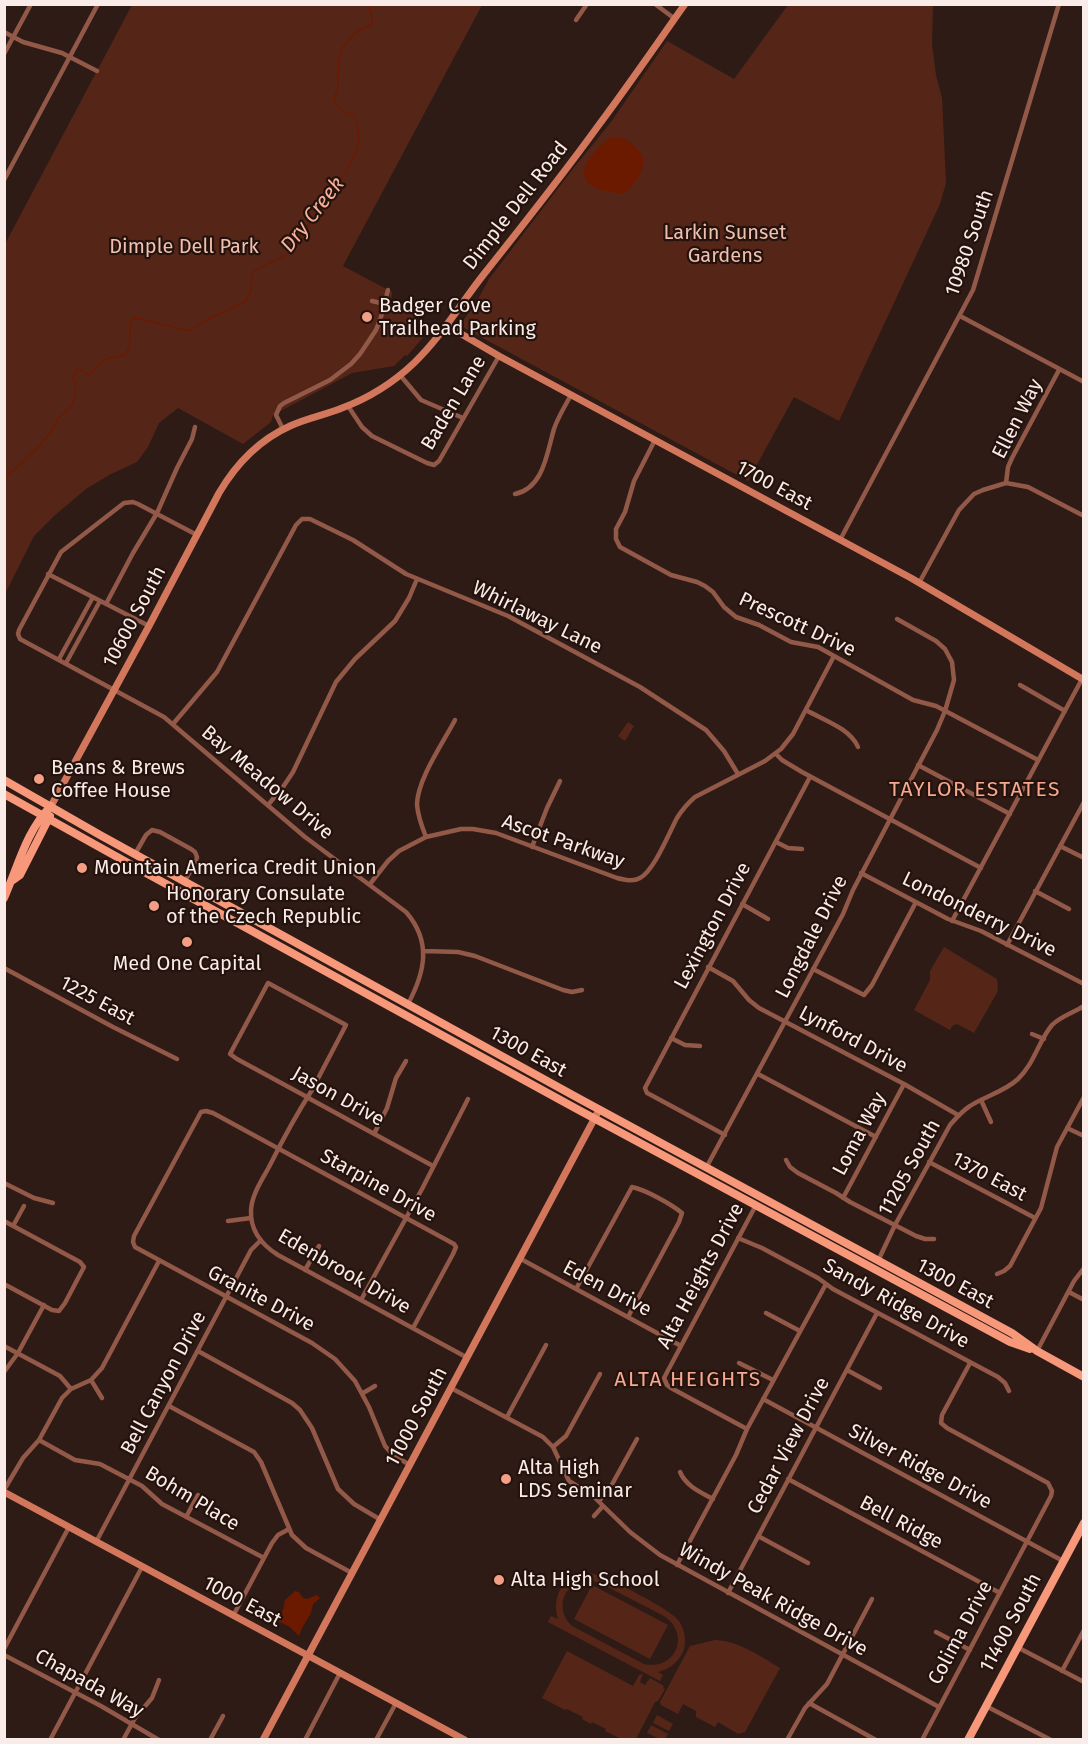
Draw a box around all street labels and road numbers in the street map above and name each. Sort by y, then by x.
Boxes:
street label: Dimple Dell Road [458,137,574,275]
street label: 10980 South [941,187,999,299]
street label: Baden Lane [416,351,492,455]
street label: Ellen Way [988,375,1048,463]
street label: 1700 East [732,456,816,516]
street label: 10600 South [98,562,172,672]
street label: Whirlaway Lane [468,576,606,660]
street label: Prescott Drive [735,587,859,663]
street label: Bay Meadow Drive [196,721,338,845]
street label: Ascot Parkway [499,810,627,874]
street label: Lexington Drive [670,858,756,994]
street label: Londonderry Drive [898,867,1060,963]
street label: Longdale Drive [771,872,853,1002]
street label: 1225 East [55,971,139,1031]
street label: Lynford Drive [795,1001,911,1079]
street label: 1300 East [485,1021,571,1083]
street label: Jason Drive [288,1062,388,1132]
street label: Loma Way [828,1088,892,1180]
street label: 11205 South [874,1116,946,1220]
street label: Starpine Drive [316,1144,440,1228]
street label: 1370 East [947,1147,1031,1207]
street label: Alta Heights Drive [652,1199,750,1353]
street label: Edenbrook Drive [273,1224,415,1320]
street label: Sandy Ridge Drive [819,1254,973,1354]
street label: 1300 East [912,1254,998,1314]
street label: Eden Drive [559,1256,655,1322]
street label: Granite Drive [203,1261,319,1337]
street label: Bell Canyon Drive [116,1307,212,1459]
street label: 11000 South [381,1363,453,1471]
street label: Cedar View Drive [743,1373,835,1519]
street label: Silver Ridge Drive [844,1419,996,1515]
street label: Bohm Place [140,1461,244,1537]
street label: Bell Ridge [855,1491,947,1555]
street label: Windy Peak Ridge Drive [674,1538,872,1662]
street label: 11400 South [975,1569,1047,1677]
street label: 1000 East [199,1571,285,1633]
street label: Colima Drive [924,1577,998,1689]
street label: Chapada Way [30,1644,148,1724]

